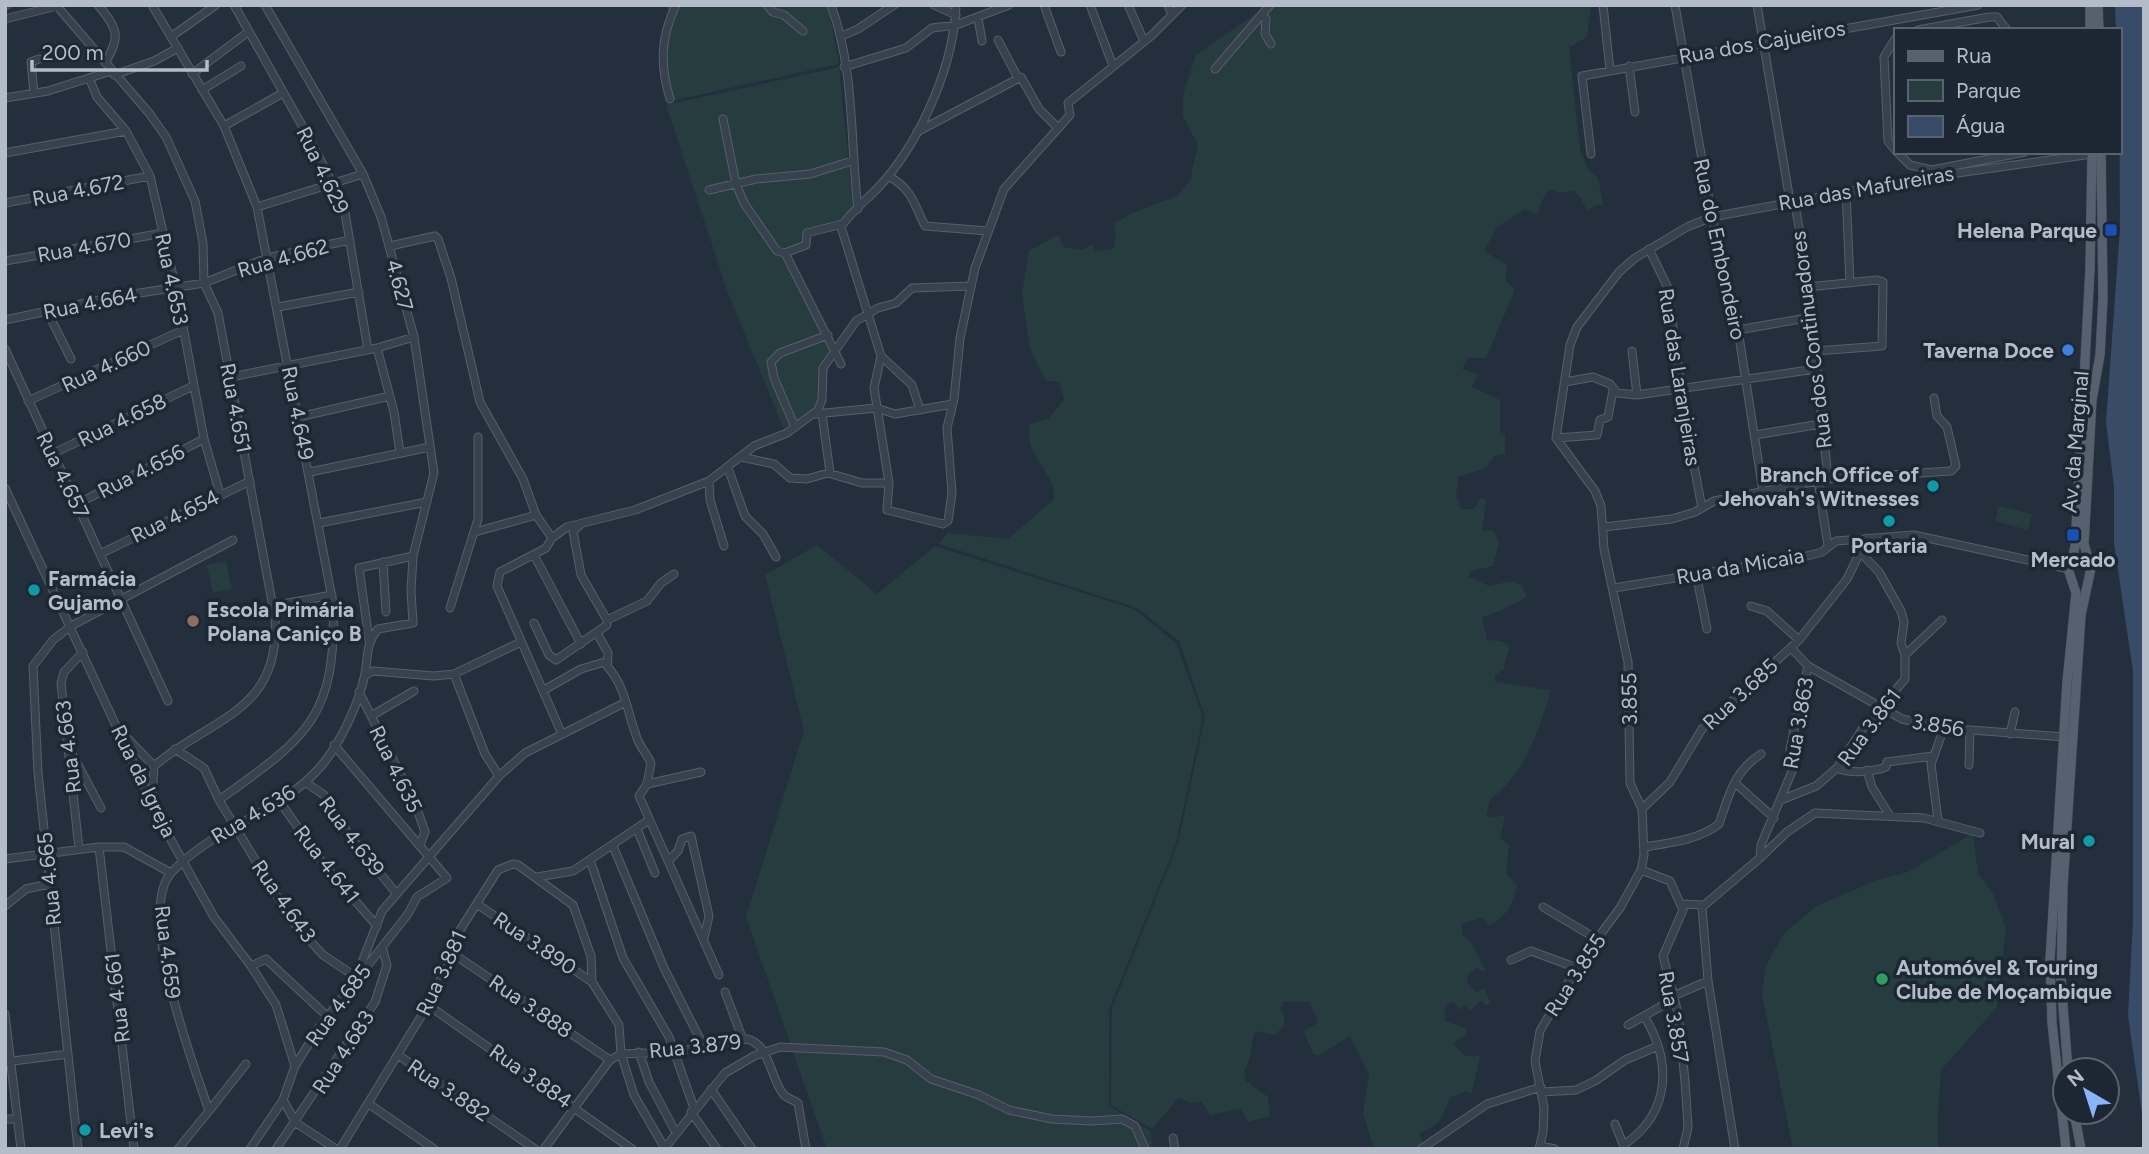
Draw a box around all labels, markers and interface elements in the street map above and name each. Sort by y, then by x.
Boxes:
street label: Rua dos Cajueiros [1677,15,1847,69]
scale bar [32,28,206,72]
legend [1894,28,2121,154]
text: 200 m [42,40,104,65]
text: Rua [1956,43,1992,68]
text: Parque [1956,78,2021,103]
text: Água [1956,113,2005,138]
street label: Rua 4.629 [291,122,355,218]
street label: Rua do Embondeiro [1689,156,1751,342]
street label: Rua das Mafureiras [1776,160,1956,216]
street label: Rua 4.672 [30,169,126,211]
place label: Helena Parque [1957,218,2097,243]
marker: Helena Parque [2103,222,2119,238]
street label: Rua 4.670 [35,226,133,268]
street label: Rua dos Continuadores [1785,230,1837,450]
street label: Rua 4.653 [150,231,194,327]
street label: Rua 4.662 [235,233,331,283]
street label: 4.627 [381,256,419,314]
street label: Rua 4.664 [41,282,139,324]
street label: Rua das Laranjeiras [1654,286,1706,468]
street label: Rua 4.660 [57,335,155,397]
place label: Taverna Doce [1923,338,2054,363]
marker: Taverna Doce [2060,342,2076,358]
street label: Rua 4.651 [215,361,257,455]
street label: Rua 4.649 [277,364,319,462]
street label: Av. da Marginal [2056,370,2094,514]
street label: Rua 4.658 [74,388,170,452]
street label: Rua 4.657 [31,428,95,522]
street label: Rua 4.656 [93,438,189,503]
place label: Branch Office of Jehovah's Witnesses [1718,462,1920,511]
marker: Branch Office of Jehovah's Witnesses [1925,478,1941,494]
street label: Rua 4.654 [127,484,223,548]
marker: Portaria [1881,513,1897,529]
marker: Mercado [2065,527,2081,543]
place label: Portaria [1851,533,1927,558]
street label: Rua da Micaia [1674,542,1806,590]
place label: Mercado [2031,547,2115,572]
place label: Farmácia Gujamo [48,566,136,615]
marker: Farmácia Gujamo [26,582,42,598]
place label: Escola Primária Polana Caniço B [207,597,362,646]
marker: Escola Primária Polana Caniço B [185,613,201,629]
street label: Rua 3.685 [1697,653,1783,735]
street label: 3.855 [1616,672,1642,726]
street label: Rua 3.863 [1778,675,1818,771]
street label: Rua 3.861 [1832,684,1906,770]
street label: Rua 4.663 [50,699,86,795]
street label: 3.856 [1910,709,1966,741]
street label: Rua da Igreja [106,721,182,841]
street label: Rua 4.635 [364,721,428,817]
street label: Rua 4.636 [207,779,300,849]
street label: Rua 4.639 [314,791,390,881]
street label: Rua 4.641 [289,820,365,908]
place label: Mural [2021,829,2075,854]
street label: Rua 4.665 [32,831,66,927]
marker: Mural [2081,833,2097,849]
street label: Rua 4.643 [247,855,321,947]
street label: Rua 4.659 [150,904,186,1000]
street label: Rua 3.890 [489,906,581,980]
street label: Rua 3.881 [410,926,472,1020]
street label: Rua 3.855 [1539,929,1611,1021]
street label: Rua 4.661 [99,952,135,1044]
place label: Automóvel & Touring Clube de Moçambique [1896,955,2112,1004]
street label: Rua 4.685 [300,959,376,1051]
street label: Rua 3.888 [485,969,577,1043]
street label: Rua 3.857 [1654,969,1694,1065]
marker: Automóvel & Touring Clube de Moçambique [1874,971,1890,987]
street label: Rua 4.683 [307,1006,379,1098]
street label: Rua 3.879 [648,1029,742,1063]
street label: Rua 3.884 [485,1038,577,1114]
street label: Rua 3.882 [403,1053,495,1127]
north arrow [2051,1056,2121,1126]
text: N [2063,1065,2089,1092]
place label: Levi's [99,1118,154,1143]
marker: Levi's [77,1122,93,1138]

